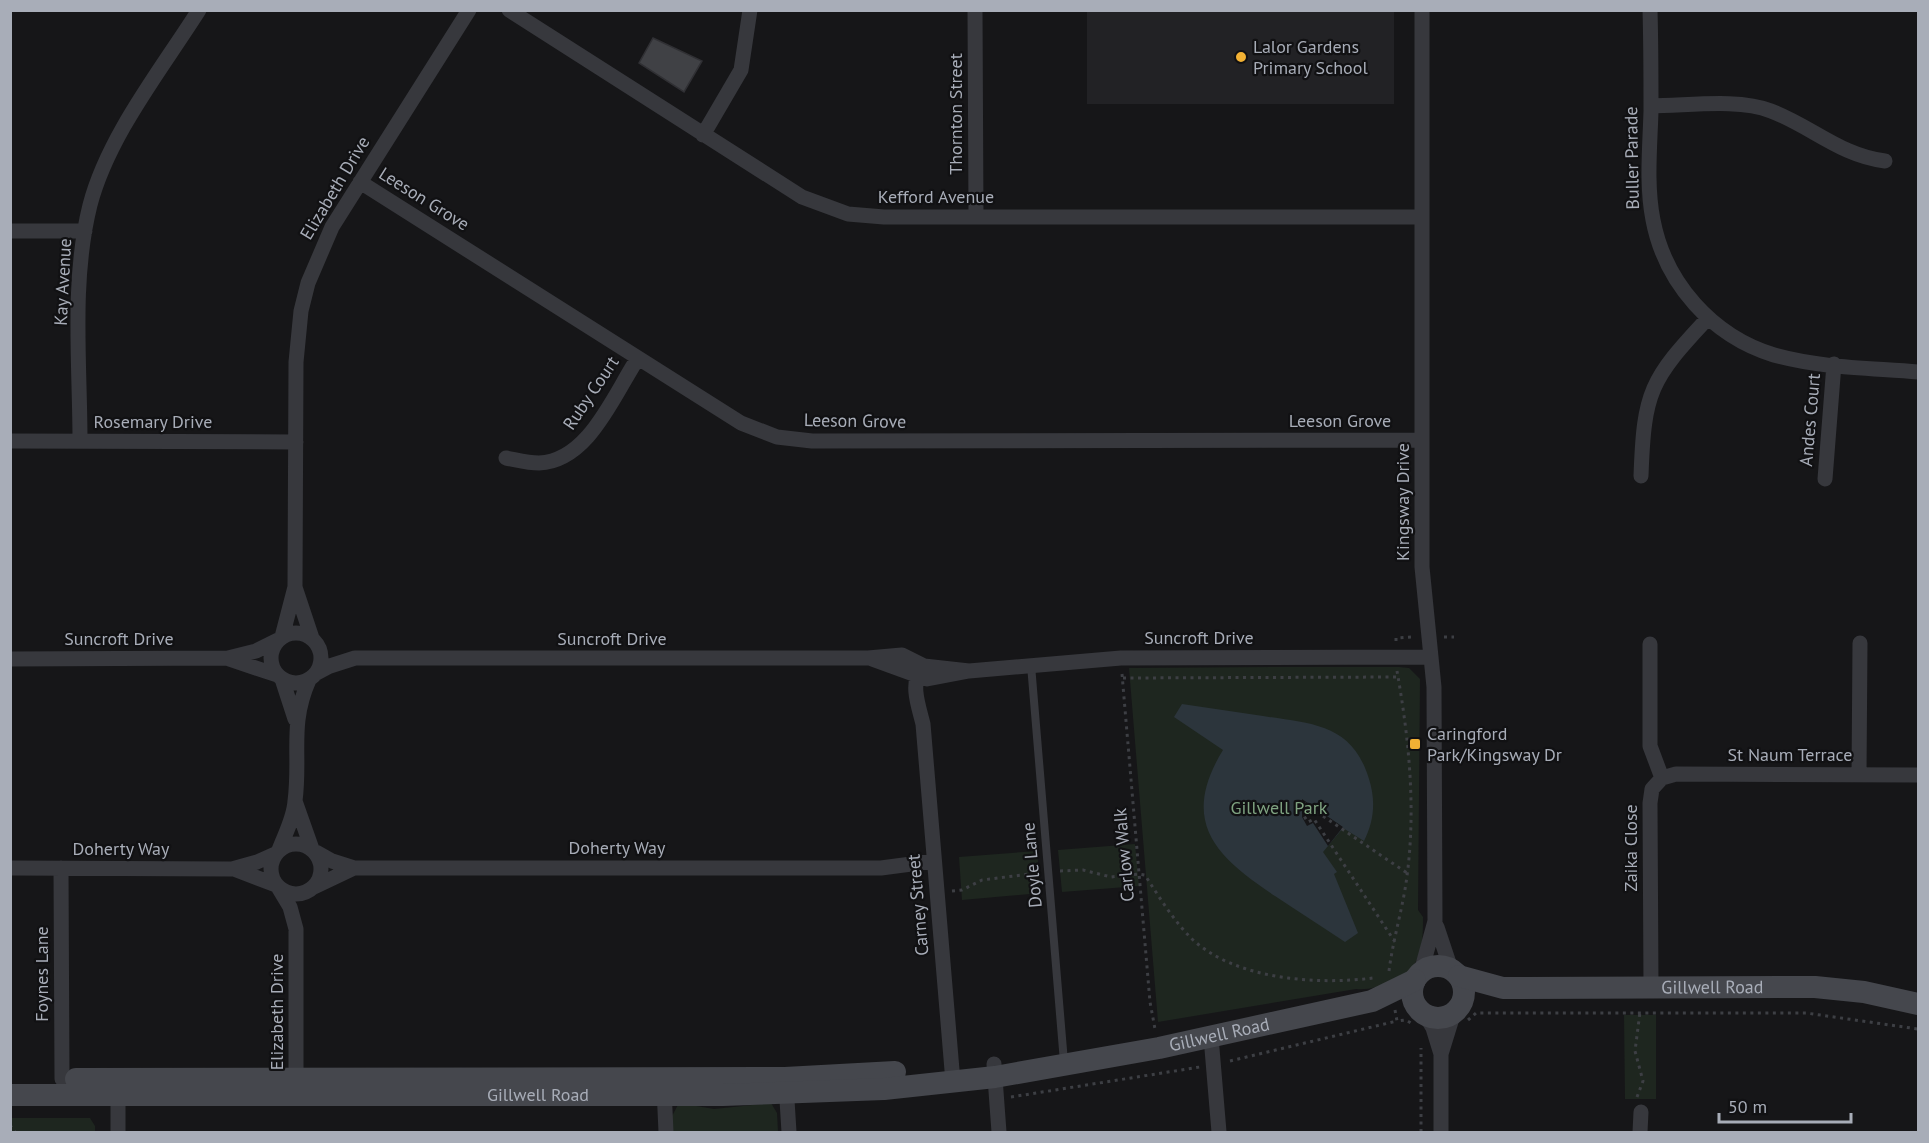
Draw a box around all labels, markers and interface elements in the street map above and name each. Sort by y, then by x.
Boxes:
place label: Lalor Gardens Primary School [1253,35,1368,79]
marker: Lalor Gardens Primary School [1234,50,1248,64]
street label: Thornton Street [944,53,967,175]
street label: Buller Parade [1619,106,1644,210]
street label: Elizabeth Drive [295,132,374,244]
street label: Leeson Grove [375,162,474,235]
street label: Kefford Avenue [878,185,994,208]
street label: Kay Avenue [49,238,76,326]
street label: Ruby Court [558,351,624,434]
street label: Andes Court [1794,372,1825,467]
street label: Leeson Grove [804,408,906,433]
street label: Leeson Grove [1289,409,1391,432]
street label: Rosemary Drive [94,410,212,433]
street label: Kingsway Drive [1391,443,1414,561]
street label: Suncroft Drive [1144,626,1254,649]
street label: Suncroft Drive [64,627,174,650]
street label: Suncroft Drive [557,627,667,650]
place label: Caringford Park/Kingsway Dr [1427,722,1562,766]
marker: Caringford Park/Kingsway Dr [1408,737,1422,751]
street label: St Naum Terrace [1728,743,1852,766]
park label: Gillwell Park [1231,796,1328,819]
street label: Zaika Close [1619,804,1642,892]
street label: Carlow Walk [1108,807,1139,903]
street label: Doyle Lane [1016,821,1047,909]
street label: Doherty Way [569,836,666,859]
street label: Doherty Way [73,837,170,860]
street label: Carney Street [902,853,933,957]
street label: Foynes Lane [30,926,53,1022]
street label: Elizabeth Drive [265,954,288,1070]
street label: Gillwell Road [1661,975,1763,998]
street label: Gillwell Road [1167,1012,1271,1056]
street label: Gillwell Road [487,1083,589,1106]
scale bar [1719,1086,1851,1124]
text: 50 m [1728,1095,1767,1118]

